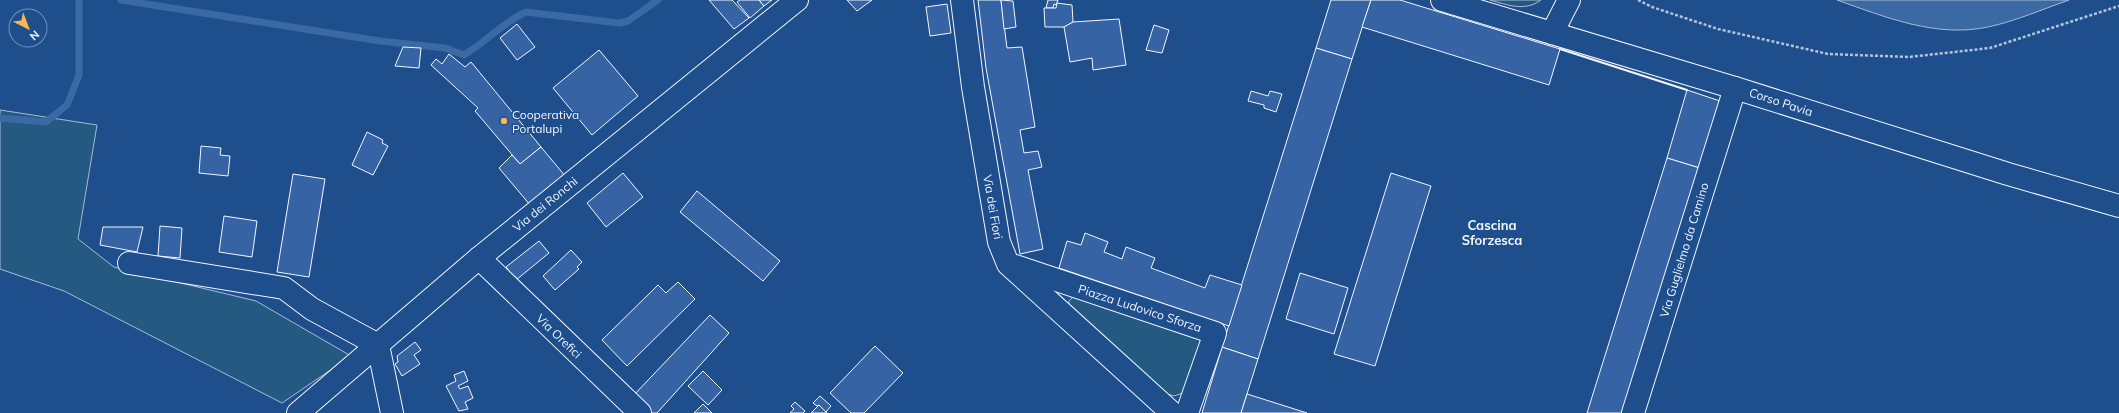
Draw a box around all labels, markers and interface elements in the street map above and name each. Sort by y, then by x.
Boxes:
north arrow [8,8,48,48]
text: N [27,27,42,43]
street label: Corso Pavia [1747,85,1815,119]
place label: Cooperativa Portalupi [512,107,579,136]
marker: Cooperativa Portalupi [499,116,509,126]
street label: Via dei Ronchi [510,173,581,235]
street label: Via dei Fiori [980,174,1006,240]
street label: Via Guglielmo da Camino [1656,181,1712,319]
district label: Cascina Sforzesca [1462,217,1522,248]
street label: Piazza Ludovico Sforza [1076,281,1204,335]
street label: Via Orefici [533,311,585,361]

